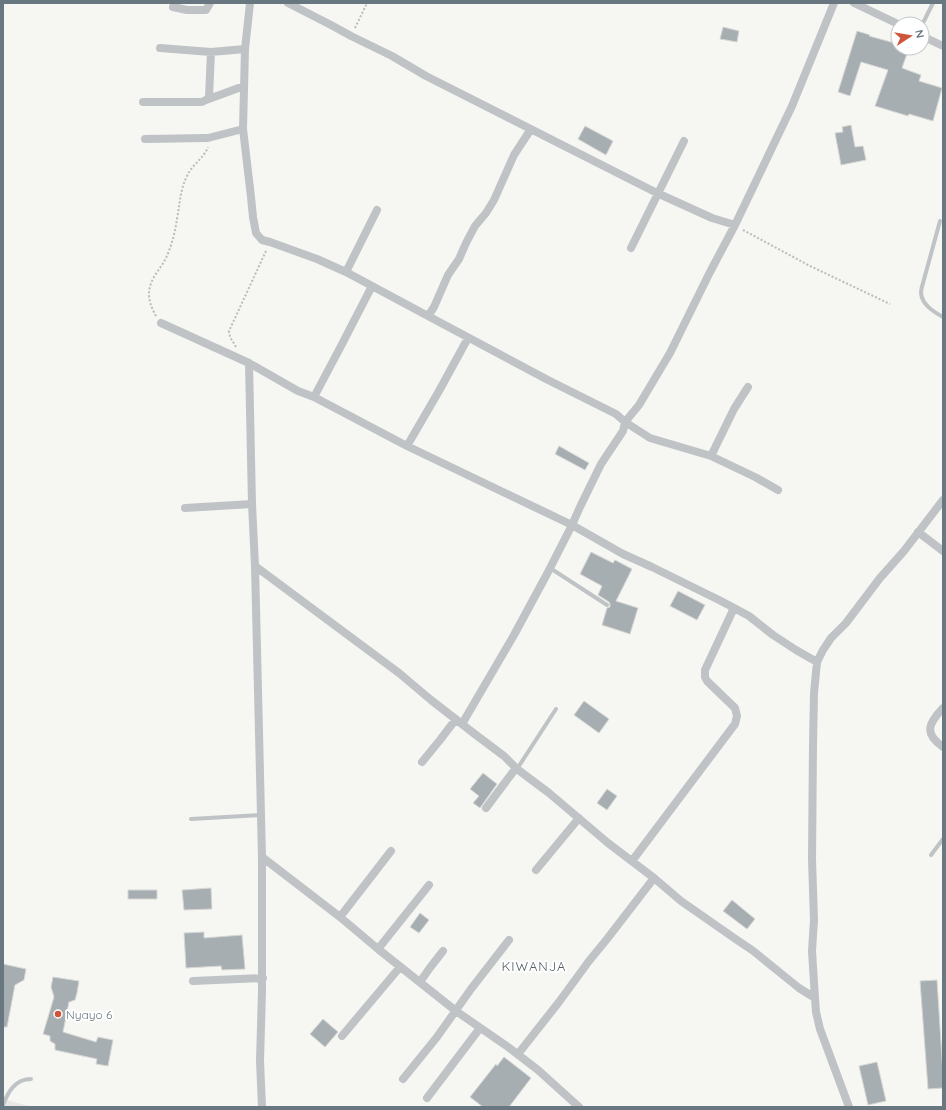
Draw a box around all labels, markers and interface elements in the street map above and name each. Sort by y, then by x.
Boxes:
north arrow [890,16,930,56]
text: N [912,29,927,39]
district label: KIWANJA [502,958,566,974]
place label: Nyayo 6 [66,1007,113,1022]
marker: Nyayo 6 [53,1009,63,1019]

